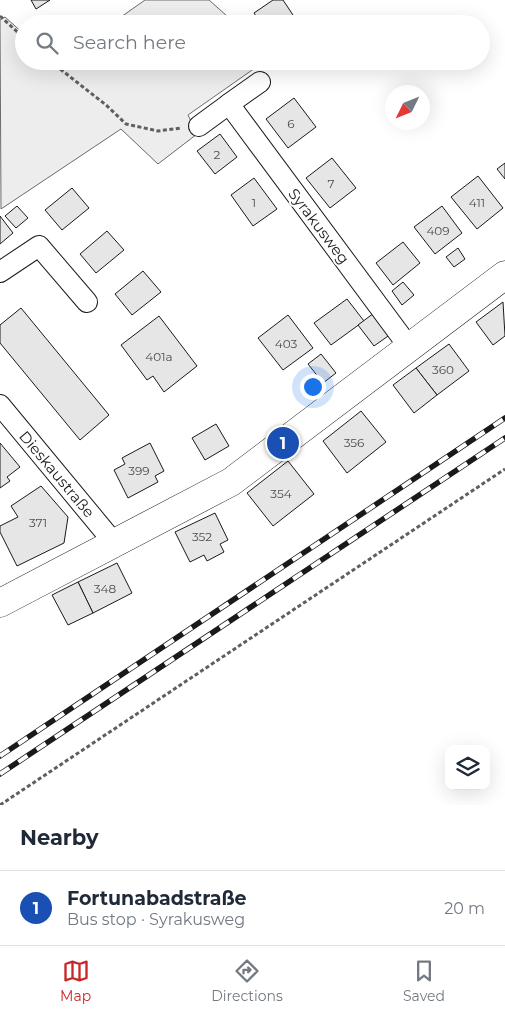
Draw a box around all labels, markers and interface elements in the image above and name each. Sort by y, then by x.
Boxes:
search box [15,15,490,70]
icon: search [33,29,61,57]
text: Search here [73,31,186,54]
north arrow [385,85,430,130]
house number: 6 [287,116,295,131]
house number: 2 [214,147,221,162]
house number: 7 [327,176,335,191]
street label: Syrakusweg [284,184,354,268]
house number: 1 [252,195,256,210]
house number: 411 [469,195,485,210]
house number: 409 [426,223,450,238]
house number: 403 [275,336,297,351]
house number: 401a [145,349,173,364]
house number: 360 [432,362,454,377]
your location [300,374,326,400]
pin: 1 [267,424,299,462]
street label: Dieskaustraße [15,427,99,521]
house number: 356 [344,435,364,450]
house number: 399 [128,463,150,478]
house number: 354 [270,486,292,501]
house number: 371 [29,515,47,530]
house number: 352 [192,529,212,544]
house number: 348 [94,581,117,596]
map controls [445,745,490,790]
button: layers [445,745,490,790]
text: Nearby [20,825,99,850]
text: Fortunabadstraße [67,887,247,910]
text: 1 [33,899,39,918]
text: 20 m [444,899,485,918]
text: Bus stop · Syrakusweg [67,910,245,929]
tab: Map [60,957,91,1005]
tab: Directions [211,957,283,1005]
tab: Saved [403,957,445,1005]

